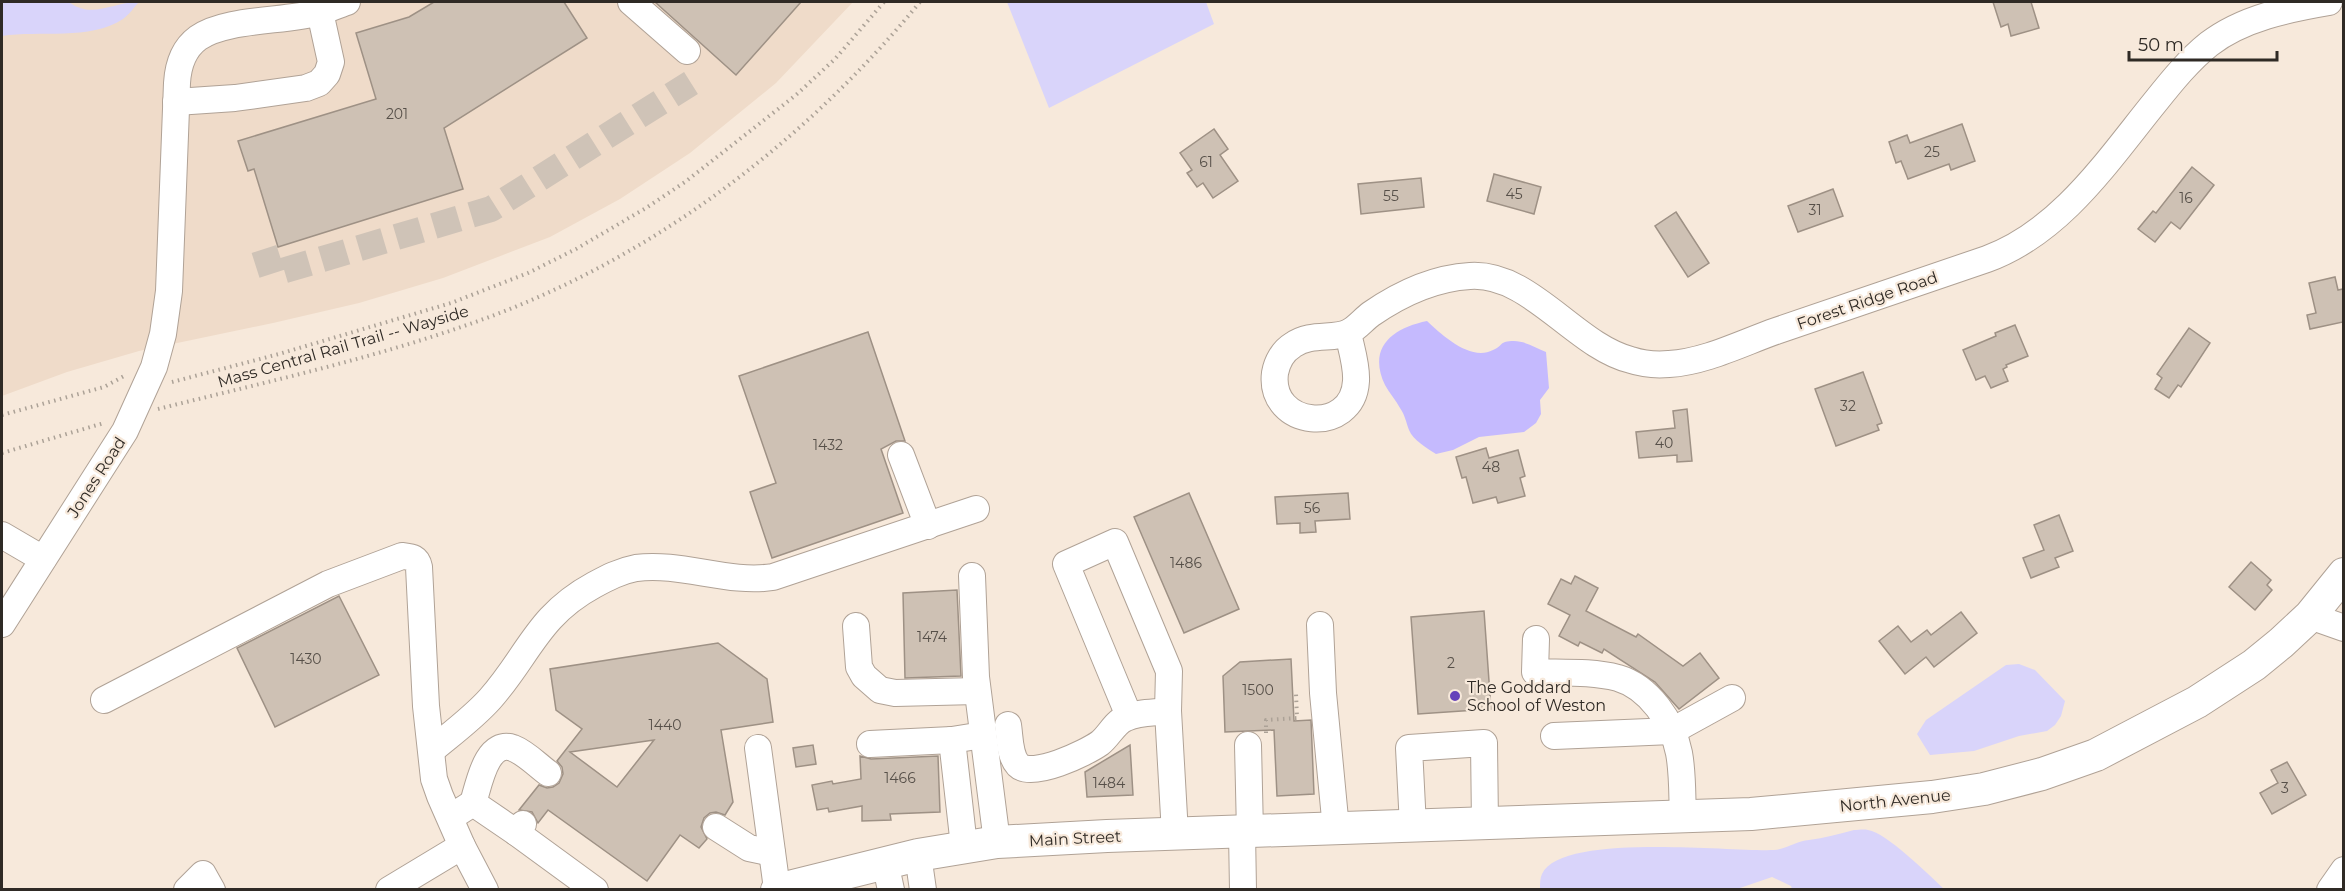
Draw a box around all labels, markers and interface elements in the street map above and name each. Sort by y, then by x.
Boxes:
scale bar [2129,24,2278,62]
text: 50 m [2138,34,2184,56]
house number: 201 [386,105,408,123]
house number: 25 [1924,143,1940,161]
house number: 61 [1199,153,1213,171]
house number: 45 [1505,185,1523,203]
house number: 55 [1383,187,1399,205]
house number: 16 [2179,189,2193,207]
house number: 31 [1809,201,1821,219]
street label: Forest Ridge Road [1794,267,1940,333]
street label: Mass Central Rail Trail -- Wayside [215,301,471,392]
house number: 32 [1840,397,1856,415]
street label: Jones Road [63,433,130,522]
house number: 40 [1655,434,1673,452]
house number: 1432 [813,436,843,454]
house number: 48 [1482,458,1500,476]
house number: 56 [1304,499,1321,517]
house number: 1486 [1170,554,1202,572]
house number: 1474 [917,628,948,646]
house number: 1430 [290,650,322,668]
house number: 2 [1447,654,1455,672]
place label: The Goddard School of Weston [1467,678,1606,715]
house number: 1500 [1242,681,1274,699]
marker: The Goddard School of Weston [1448,689,1462,703]
house number: 1440 [649,716,681,734]
house number: 1466 [884,769,916,787]
house number: 1484 [1093,774,1126,792]
house number: 3 [2281,779,2289,797]
street label: North Avenue [1839,785,1952,816]
street label: Main Street [1028,827,1122,850]

